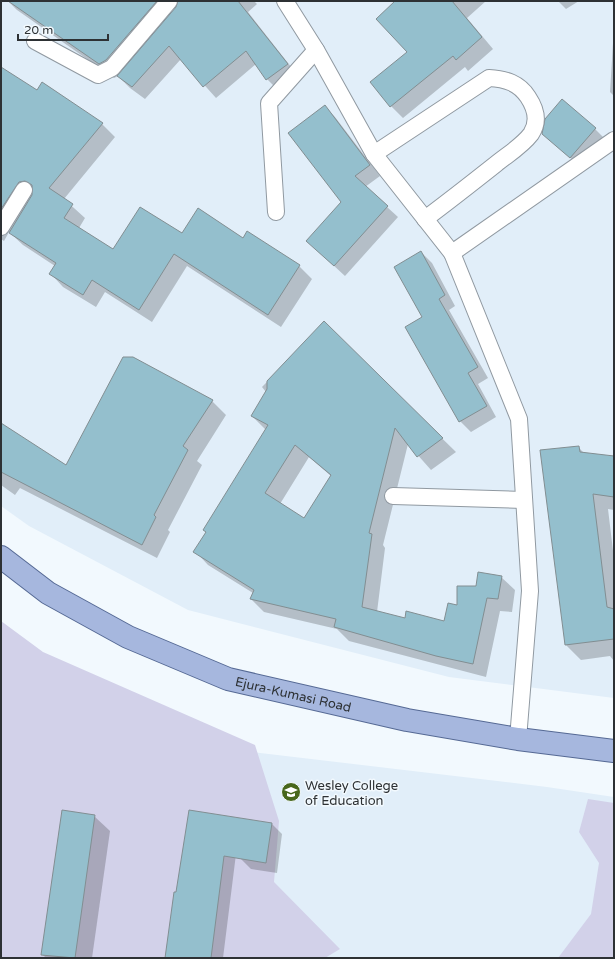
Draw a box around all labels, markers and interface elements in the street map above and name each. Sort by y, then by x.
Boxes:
scale bar [18,16,108,42]
text: 20 m [24,23,53,37]
street label: Ejura-Kumasi Road [234,674,353,716]
place label: Wesley College of Education [305,778,398,809]
school or university icon: Wesley College of Education [280,781,302,803]

